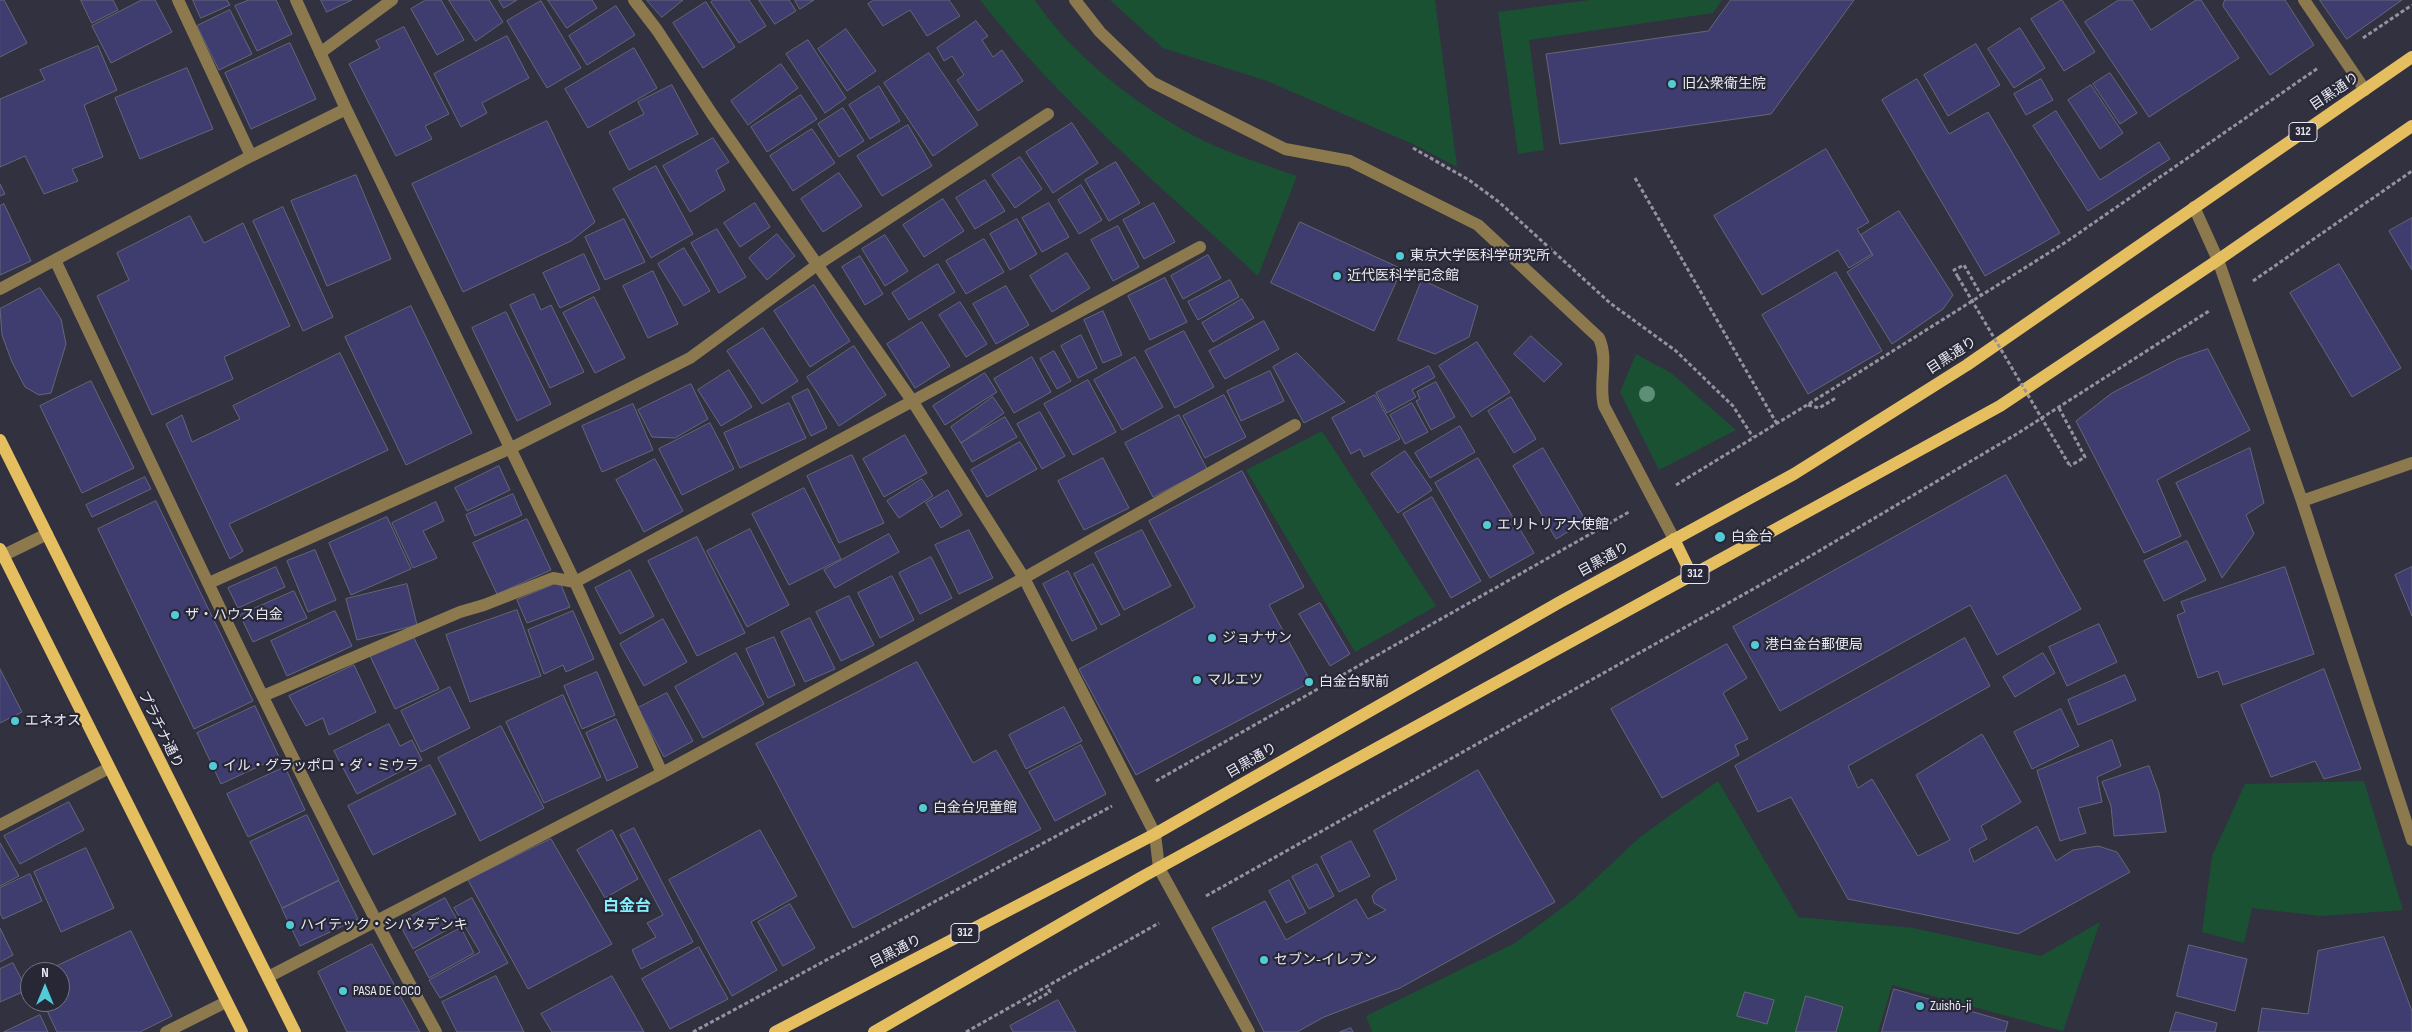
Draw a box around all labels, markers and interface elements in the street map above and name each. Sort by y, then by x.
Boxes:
street label: 目黒通り [2307,69,2363,115]
place label: 旧公衆衛生院 [1682,76,1766,92]
marker: 旧公衆衛生院 [1666,78,1678,90]
road number: 312 [2289,122,2317,142]
place label: 東京大学医科学研究所 [1410,248,1550,264]
marker: 東京大学医科学研究所 [1394,250,1406,262]
place label: 近代医科学記念館 [1347,268,1459,284]
marker: 近代医科学記念館 [1331,270,1343,282]
street label: 目黒通り [1924,334,1980,378]
place label: エリトリア大使館 [1497,517,1609,533]
marker: エリトリア大使館 [1481,519,1493,531]
place label: 白金台 [1731,529,1773,545]
marker: 白金台 [1713,530,1727,544]
street label: 目黒通り [1575,539,1633,581]
road number: 312 [1681,564,1709,584]
place label: ザ・ハウス白金 [185,607,283,623]
marker: ザ・ハウス白金 [169,609,181,621]
place label: ジョナサン [1222,630,1292,646]
marker: ジョナサン [1206,632,1218,644]
place label: 港白金台郵便局 [1765,637,1863,653]
marker: 港白金台郵便局 [1749,639,1761,651]
place label: マルエツ [1207,672,1263,688]
marker: マルエツ [1191,674,1203,686]
place label: 白金台駅前 [1319,674,1389,690]
marker: 白金台駅前 [1303,676,1315,688]
street label: プラチナ通り [134,689,186,771]
place label: エネオス [25,713,81,729]
marker: エネオス [9,715,21,727]
street label: 目黒通り [1224,740,1280,782]
place label: イル・グラッポロ・ダ・ミウラ [223,758,419,774]
marker: イル・グラッポロ・ダ・ミウラ [207,760,219,772]
place label: 白金台児童館 [933,800,1017,816]
marker: 白金台児童館 [917,802,929,814]
district label: 白金台 [603,897,651,917]
place label: ハイテック・シバタデンキ [300,917,468,933]
marker: ハイテック・シバタデンキ [284,919,296,931]
road number: 312 [951,924,979,942]
street label: 目黒通り [867,932,925,972]
place label: セブン-イレブン [1274,952,1377,968]
marker: セブン-イレブン [1258,954,1270,966]
north arrow [20,962,70,1012]
text: N [41,964,49,981]
place label: PASA DE COCO [353,983,421,999]
marker: PASA DE COCO [337,985,349,997]
place label: Zuishō-ji [1930,998,1971,1014]
marker: Zuishō-ji [1914,1000,1926,1012]

